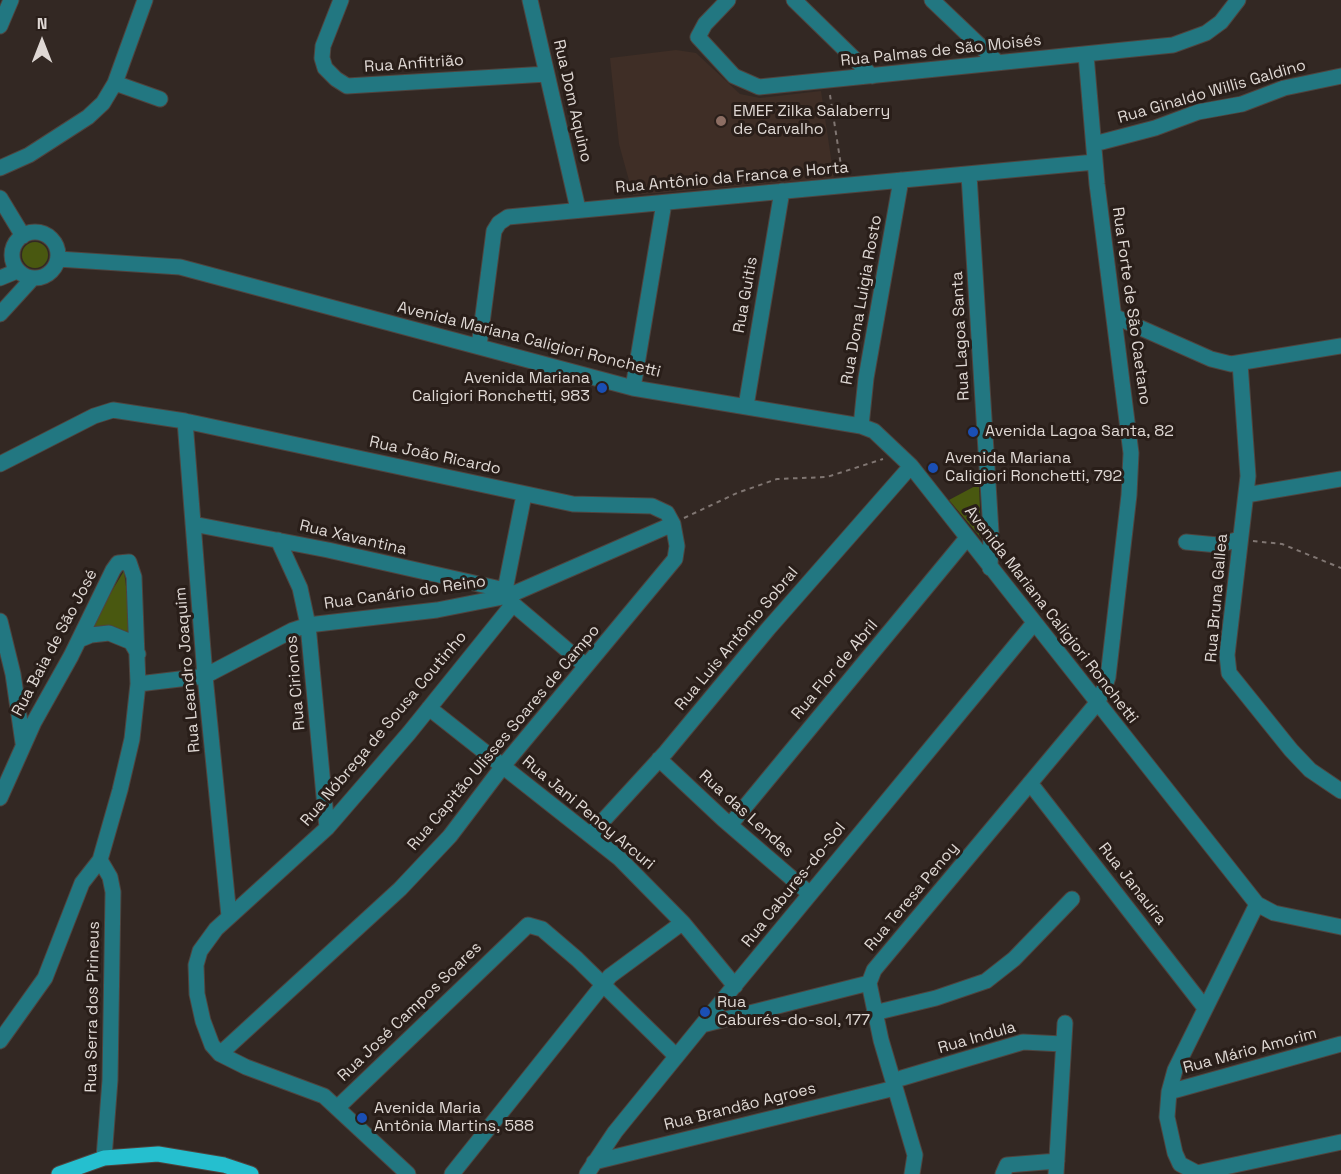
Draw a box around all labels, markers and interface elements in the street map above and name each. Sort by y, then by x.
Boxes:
north arrow [12,12,72,72]
text: N [37,13,47,34]
street label: Rua Palmas de São Moisés [840,31,1042,71]
street label: Rua Dom Aquino [549,38,595,164]
street label: Rua Anfitrião [364,51,464,77]
street label: Rua Ginaldo Willis Galdino [1116,56,1308,128]
place label: EMEF Zilka Salaberry de Carvalho [733,102,890,140]
marker: EMEF Zilka Salaberry de Carvalho [714,114,728,128]
street label: Rua Antônio da Franca e Horta [615,158,849,198]
street label: Rua Forte de São Caetano [1108,206,1154,406]
street label: Rua Dona Luigia Rosto [838,214,886,386]
street label: Rua Guitis [730,255,762,335]
street label: Rua Lagoa Santa [948,271,974,401]
street label: Avenida Mariana Caligiori Ronchetti [395,298,663,382]
place label: Avenida Mariana Caligiori Ronchetti, 983 [412,369,590,407]
marker: Avenida Mariana Caligiori Ronchetti, 983 [595,381,609,395]
place label: Avenida Lagoa Santa, 82 [985,422,1174,442]
marker: Avenida Lagoa Santa, 82 [966,425,980,439]
street label: Rua João Ricardo [368,433,502,479]
place label: Avenida Mariana Caligiori Ronchetti, 792 [945,449,1122,487]
marker: Avenida Mariana Caligiori Ronchetti, 792 [926,461,940,475]
street label: Avenida Mariana Caligiori Ronchetti [960,502,1142,728]
street label: Rua Xavantina [297,516,409,560]
street label: Rua Bruna Gallea [1202,533,1232,663]
street label: Rua Luis Antônio Sobral [671,563,803,715]
street label: Rua Baia de São José [8,566,102,720]
street label: Rua Canário do Reino [323,572,487,614]
street label: Rua Leandro Joaquim [171,586,205,754]
street label: Rua Flor de Abril [788,616,882,724]
street label: Rua Capitão Ulisses Soares de Campo [404,621,604,855]
street label: Rua Nóbrega de Sousa Coutinho [297,628,471,830]
street label: Rua Cirionos [282,635,310,731]
street label: Rua Jani Penoy Arcuri [518,752,658,874]
street label: Rua das Lendas [695,766,797,862]
street label: Rua Cabures-do-Sol [738,819,850,951]
street label: Rua Teresa Penoy [861,839,963,955]
street label: Rua Janauira [1094,839,1170,929]
street label: Rua Serra dos Pirineus [82,921,104,1093]
street label: Rua José Campos Soares [334,938,486,1086]
place label: Rua Caburés-do-sol, 177 [717,993,870,1031]
marker: Rua Caburés-do-sol, 177 [698,1005,712,1019]
street label: Rua Indula [936,1018,1018,1058]
street label: Rua Mário Amorim [1181,1024,1319,1078]
street label: Rua Brandão Agroes [662,1079,818,1135]
place label: Avenida Maria Antônia Martins, 588 [374,1099,534,1137]
marker: Avenida Maria Antônia Martins, 588 [355,1111,369,1125]

